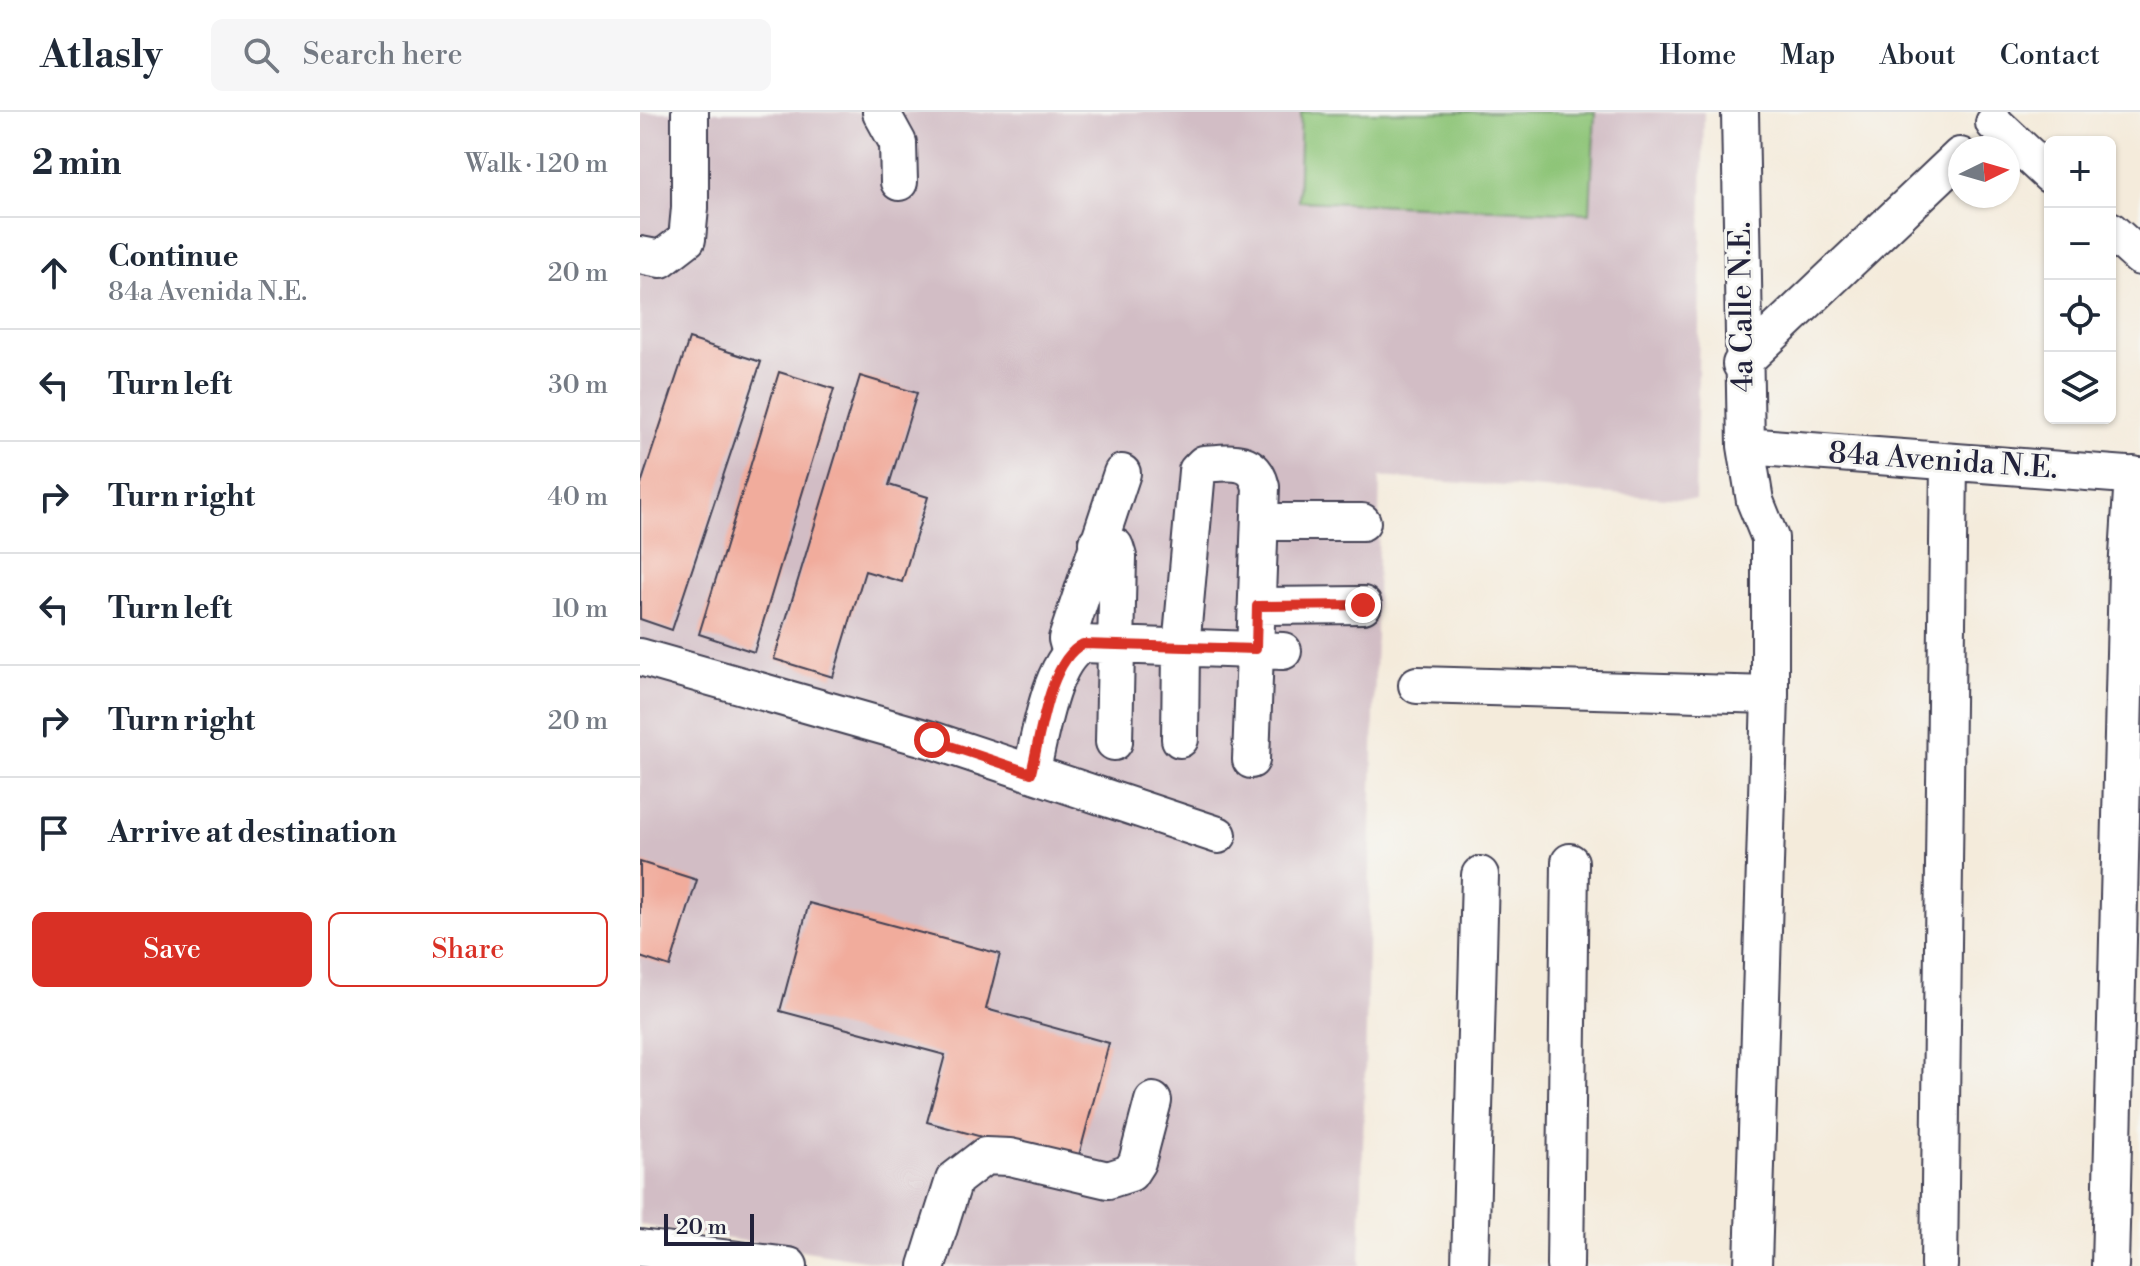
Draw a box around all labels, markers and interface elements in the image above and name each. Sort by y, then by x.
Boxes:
search box [211,19,771,91]
text: Atlasly [40,32,163,79]
icon: search [239,33,283,77]
text: Search here [303,36,463,74]
text: Home [1660,38,1736,73]
text: Map [1780,38,1835,73]
text: About [1879,38,1956,73]
text: Contact [2000,38,2100,73]
north arrow [1948,136,2020,208]
map controls [2044,136,2116,424]
button: + [2044,136,2116,208]
text: 2 min [32,143,121,185]
text: Walk · 120 m [465,148,608,180]
button: − [2044,208,2116,280]
street label: 4a Calle N.E. [1722,221,1762,393]
text: Continue [108,238,239,276]
icon: ahead [32,251,76,295]
text: 20 m [548,257,608,289]
text: 84a Avenida N.E. [108,276,307,308]
button: locate [2044,280,2116,352]
button: layers [2044,352,2116,424]
icon: left [32,363,76,407]
text: Turn left [108,366,232,404]
text: 30 m [548,369,608,401]
street label: 84a Avenida N.E. [1827,434,2059,488]
icon: right [32,475,76,519]
text: Turn right [108,478,255,516]
text: 40 m [547,481,608,513]
icon: left [32,587,76,631]
route end [1345,587,1381,623]
text: Turn left [108,590,232,628]
text: 10 m [552,593,608,625]
icon: right [32,699,76,743]
text: Turn right [108,702,255,740]
text: 20 m [548,705,608,737]
route start [914,722,950,758]
icon: arrive [32,811,76,855]
text: Arrive at destination [108,814,397,852]
button: Save [32,912,312,987]
button: Share [328,912,608,987]
scale bar [664,1210,754,1246]
text: 20 m [676,1214,727,1241]

